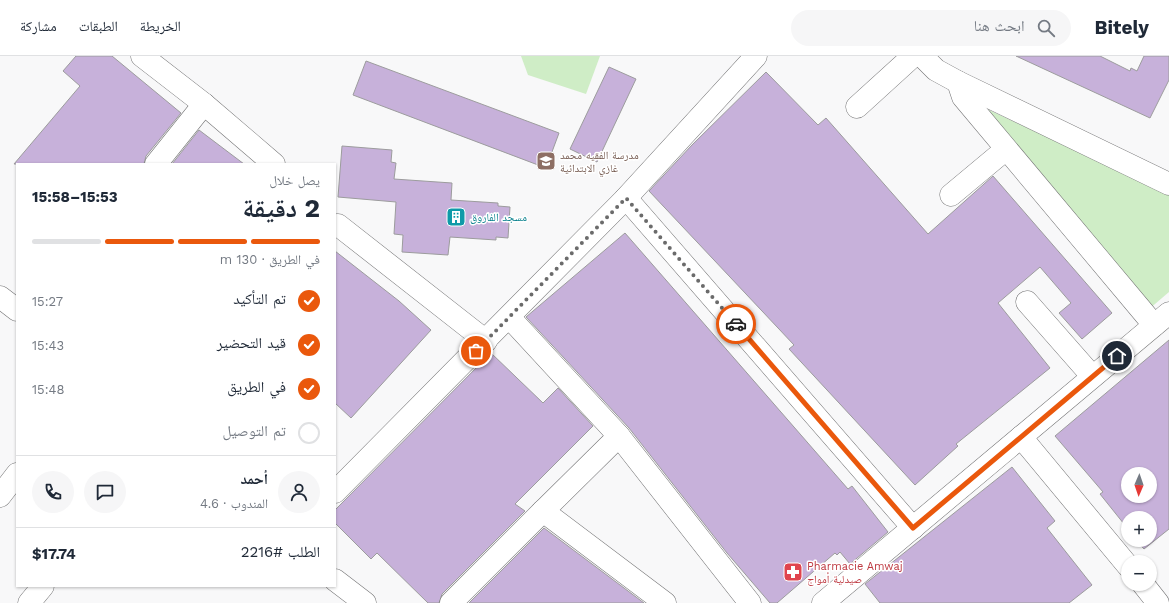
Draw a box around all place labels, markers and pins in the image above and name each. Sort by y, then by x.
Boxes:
place label: مدرسة الفقيه محمد غازي الابتدائية [560,149,639,177]
school or university icon: مدرسة الفقيه محمد غازي الابتدائية [535,150,557,172]
building icon: مسجد الفاروق [445,206,467,228]
place label: مسجد الفاروق [470,211,527,224]
pin [459,334,493,368]
pin [1100,339,1134,373]
place label: Pharmacie Amwaj صيدلية أمواج [807,560,903,586]
pharmacy icon: Pharmacie Amwaj صيدلية أمواج [782,561,804,583]

